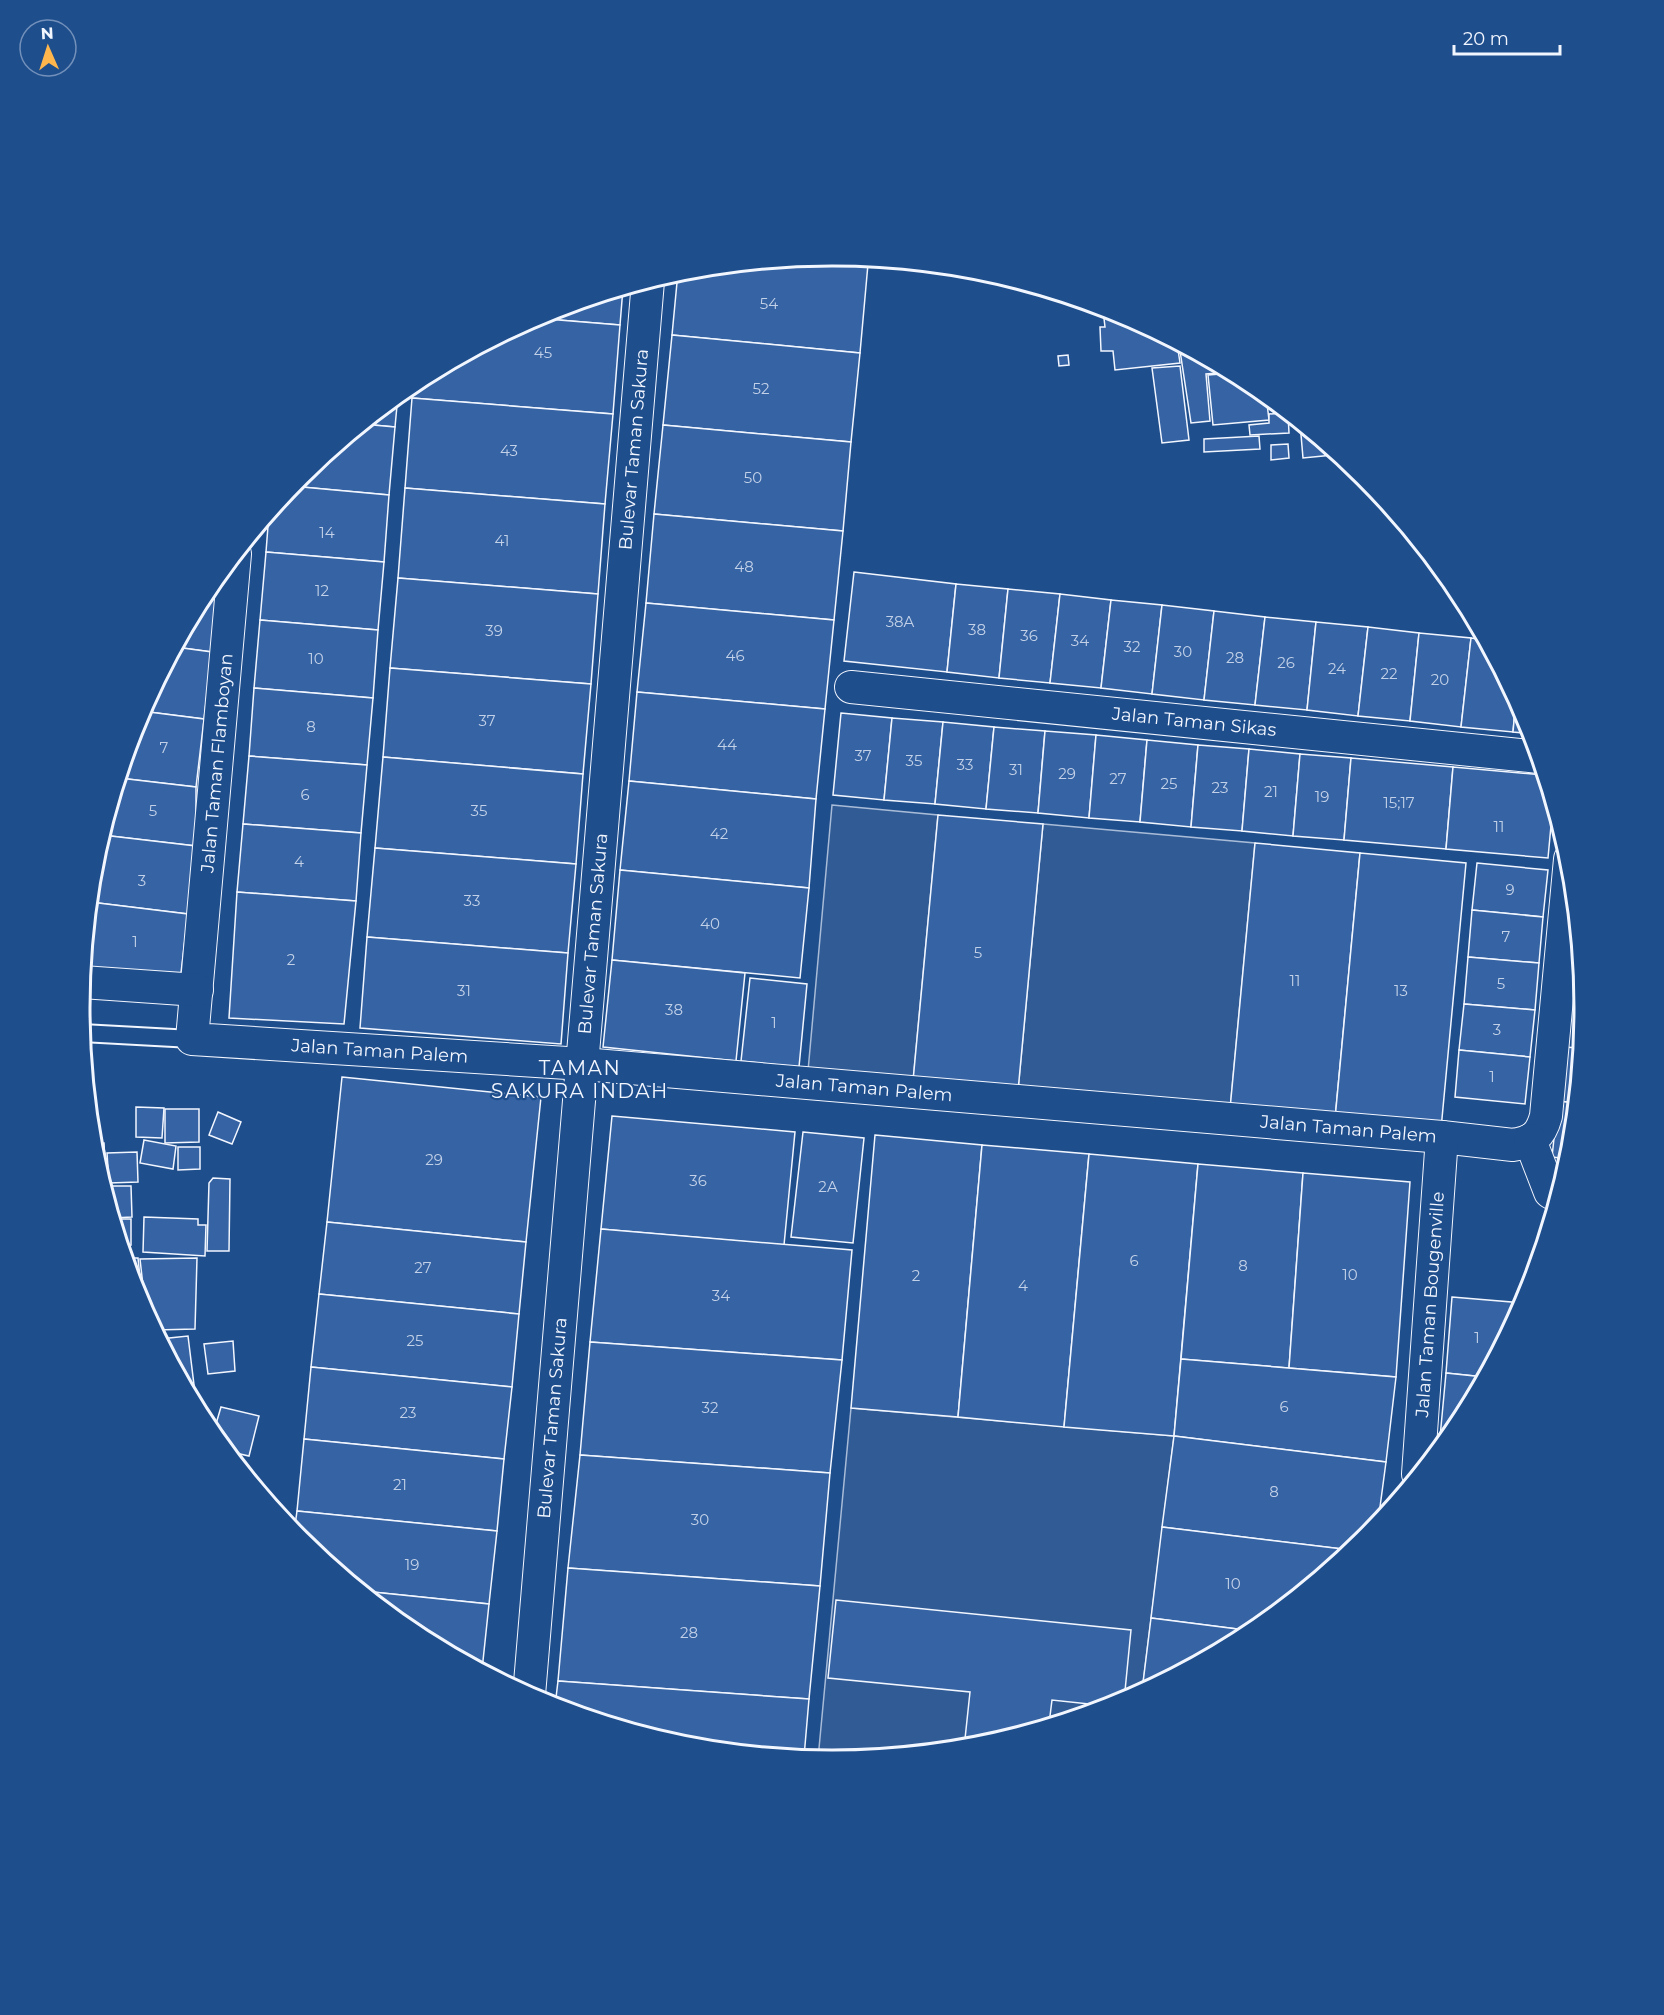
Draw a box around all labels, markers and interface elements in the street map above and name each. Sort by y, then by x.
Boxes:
north arrow [18,18,78,78]
scale bar [1454,18,1560,56]
text: N [40,24,54,43]
text: 20 m [1463,28,1509,50]
house number: 54 [760,294,778,313]
house number: 45 [534,343,552,362]
street label: Bulevar Taman Sakura [614,348,653,551]
house number: 52 [753,379,769,398]
house number: 43 [500,441,518,460]
house number: 50 [744,468,762,487]
house number: 14 [319,523,335,542]
house number: 41 [495,531,509,550]
house number: 48 [734,557,754,576]
house number: 12 [315,581,329,600]
house number: 38A [886,612,915,631]
house number: 38 [968,620,986,639]
house number: 39 [485,621,503,640]
house number: 36 [1020,626,1038,645]
house number: 34 [1071,631,1089,650]
house number: 32 [1124,637,1140,656]
house number: 30 [1174,642,1192,661]
house number: 46 [725,646,745,665]
house number: 28 [1226,648,1244,667]
house number: 10 [308,649,324,668]
street label: Jalan Taman Flamboyan [196,652,238,875]
house number: 26 [1277,653,1295,672]
house number: 24 [1328,659,1346,678]
house number: 22 [1380,664,1398,683]
house number: 20 [1431,670,1449,689]
street label: Jalan Taman Sikas [1110,703,1278,741]
house number: 37 [478,711,496,730]
house number: 8 [306,717,316,736]
house number: 44 [717,735,737,754]
house number: 7 [160,738,169,757]
house number: 37 [854,746,872,765]
house number: 35 [906,751,922,770]
house number: 33 [957,755,973,774]
house number: 31 [1009,760,1023,779]
house number: 29 [1058,764,1076,783]
house number: 27 [1109,769,1127,788]
house number: 25 [1160,774,1178,793]
house number: 23 [1212,778,1228,797]
house number: 21 [1264,782,1278,801]
house number: 6 [300,785,310,804]
house number: 19 [1315,787,1329,806]
house number: 15;17 [1383,793,1415,812]
house number: 5 [149,801,157,820]
house number: 35 [471,801,487,820]
house number: 11 [1494,817,1504,836]
house number: 42 [710,824,728,843]
street label: Bulevar Taman Sakura [574,832,612,1035]
house number: 4 [294,852,304,871]
house number: 3 [138,871,146,890]
house number: 9 [1505,880,1515,899]
house number: 33 [464,891,480,910]
house number: 40 [700,914,720,933]
house number: 7 [1502,927,1511,946]
house number: 1 [132,932,138,951]
house number: 5 [974,943,982,962]
house number: 2 [287,950,295,969]
house number: 11 [1290,971,1300,990]
house number: 5 [1497,974,1505,993]
house number: 31 [457,981,471,1000]
house number: 13 [1394,981,1408,1000]
house number: 38 [665,1000,683,1019]
house number: 1 [771,1013,777,1032]
house number: 3 [1493,1020,1501,1039]
street label: Jalan Taman Palem [290,1034,469,1068]
district label: TAMAN SAKURA INDAH [491,1056,669,1103]
house number: 1 [1489,1067,1495,1086]
street label: Jalan Taman Palem [774,1069,953,1106]
street label: Jalan Taman Palem [1258,1111,1438,1148]
house number: 29 [425,1150,443,1169]
house number: 36 [689,1171,707,1190]
house number: 2A [818,1177,838,1196]
street label: Jalan Taman Bougenville [1411,1191,1449,1419]
house number: 6 [1129,1251,1139,1270]
house number: 8 [1238,1256,1248,1275]
house number: 27 [414,1258,432,1277]
house number: 10 [1342,1265,1358,1284]
house number: 2 [912,1266,920,1285]
house number: 4 [1018,1276,1028,1295]
house number: 34 [712,1286,730,1305]
street label: Bulevar Taman Sakura [533,1317,572,1519]
house number: 1 [1474,1328,1480,1347]
house number: 25 [406,1331,424,1350]
house number: 6 [1279,1397,1289,1416]
house number: 32 [702,1398,718,1417]
house number: 23 [400,1403,416,1422]
house number: 21 [393,1475,407,1494]
house number: 8 [1269,1482,1279,1501]
house number: 30 [691,1510,709,1529]
house number: 19 [405,1555,419,1574]
house number: 10 [1225,1574,1241,1593]
house number: 28 [680,1623,698,1642]

